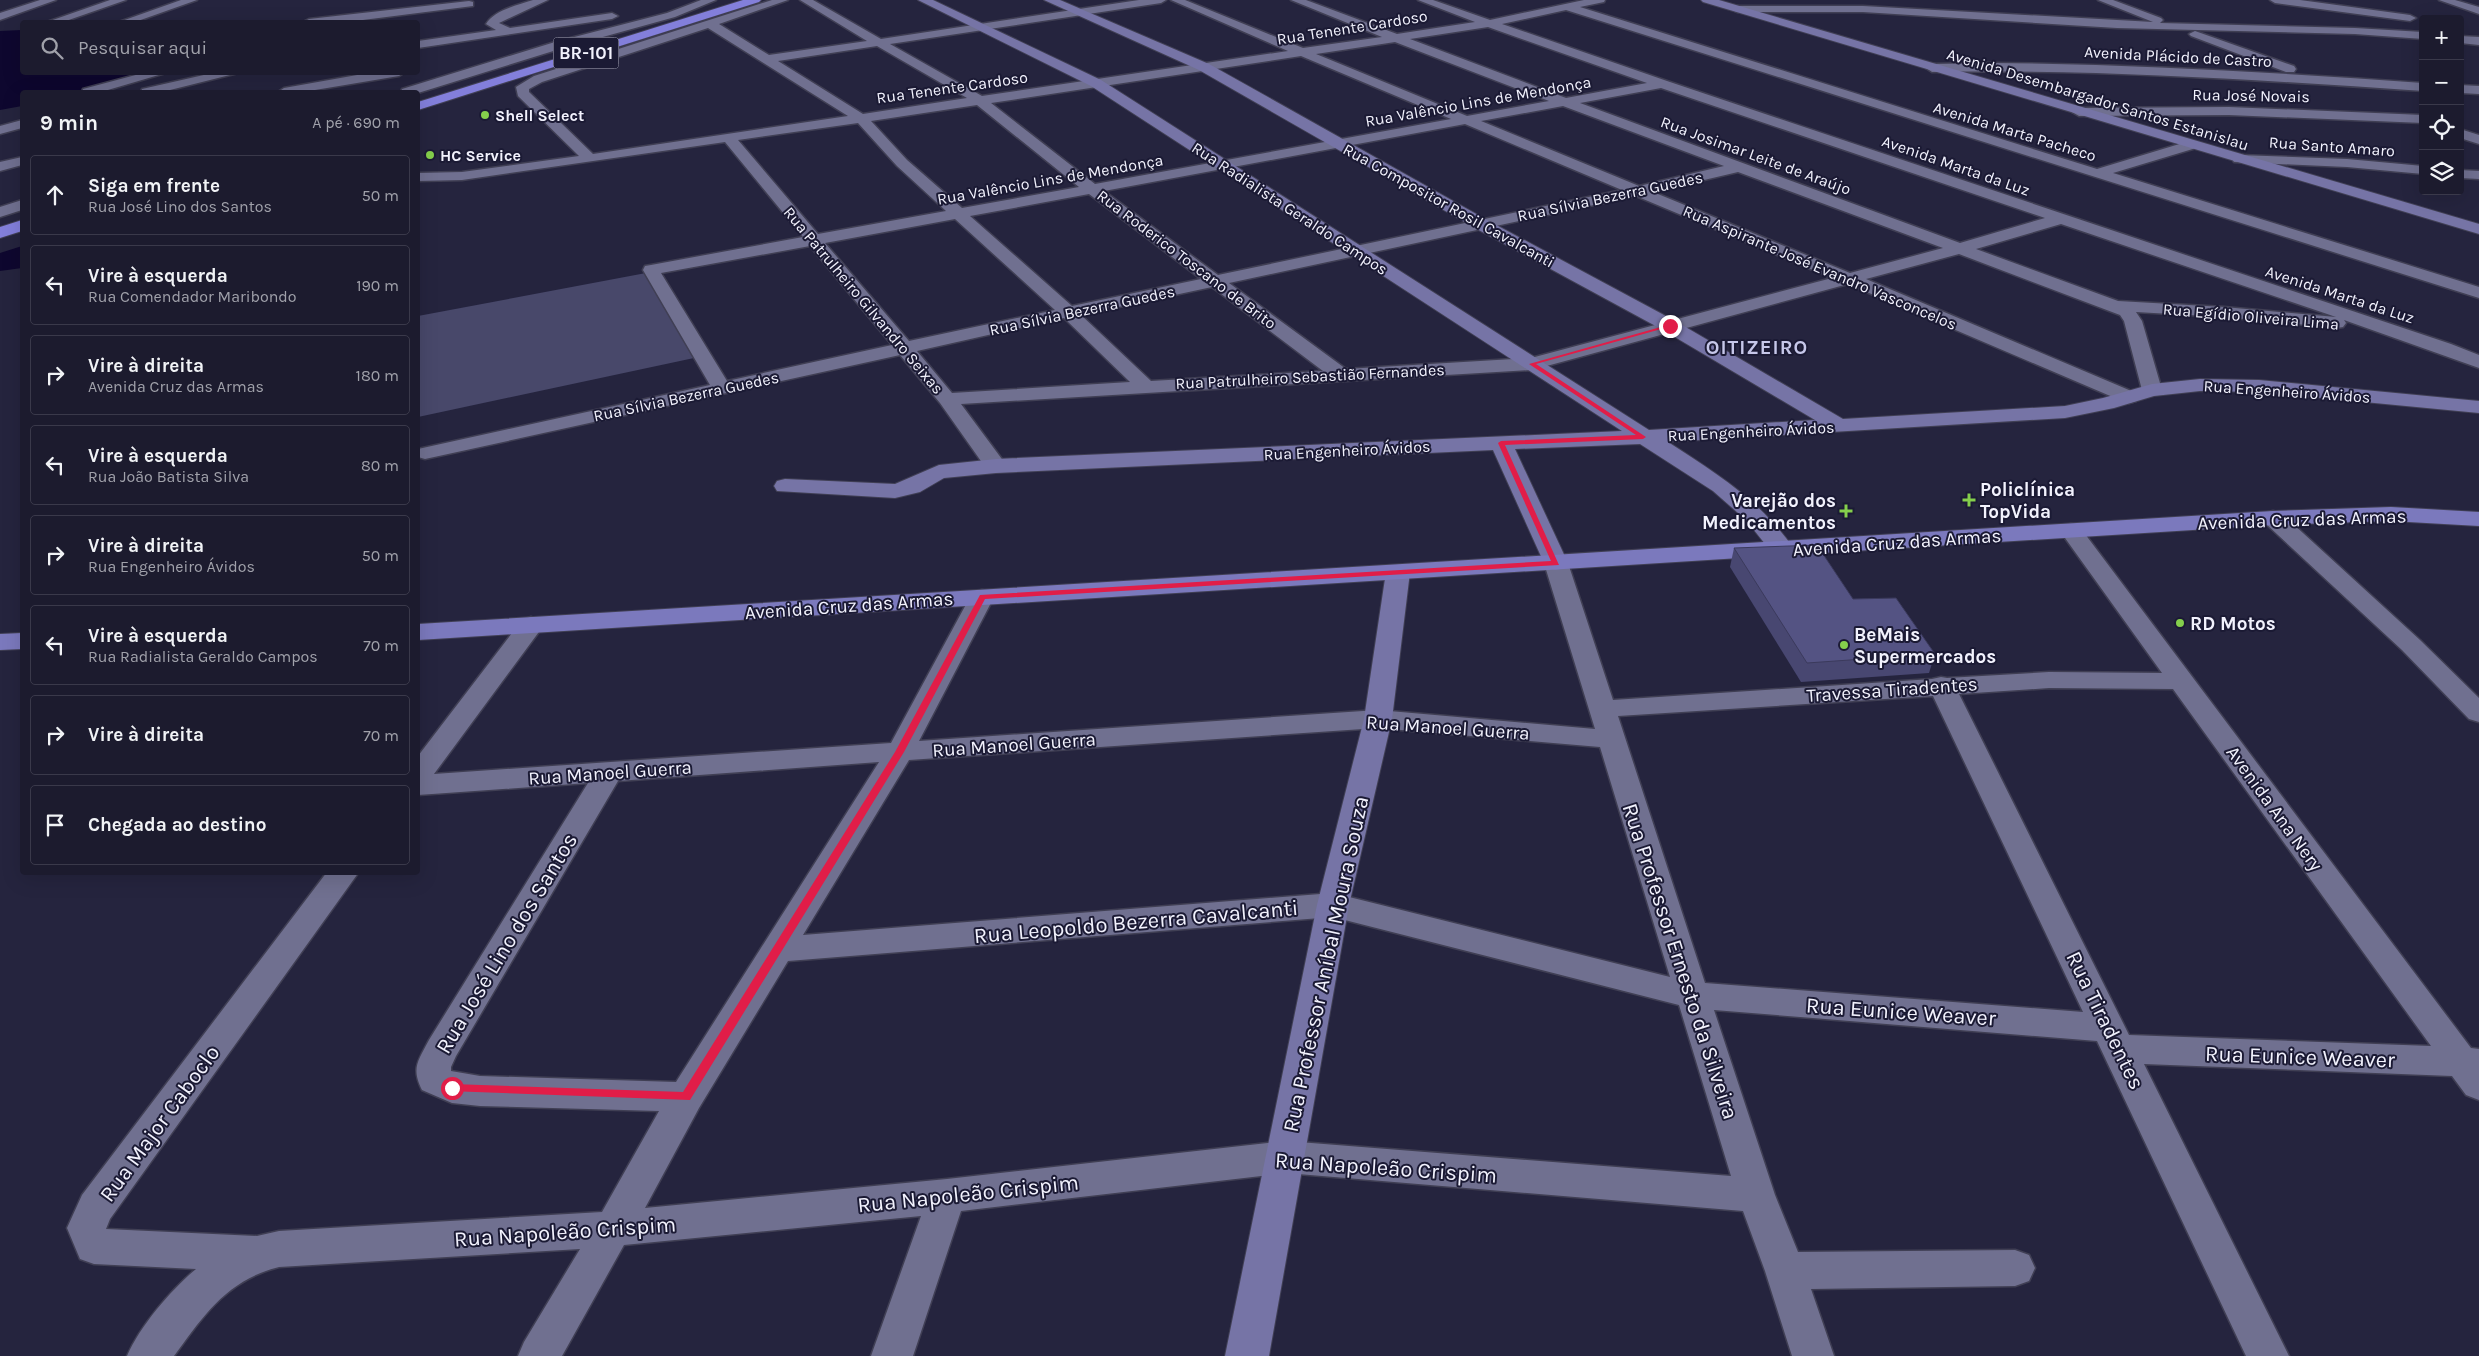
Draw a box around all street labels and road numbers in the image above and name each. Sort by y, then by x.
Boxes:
street label: Rua Tenente Cardoso [1275,6,1429,49]
road number: BR-101 [554,38,618,68]
street label: Avenida Plácido de Castro [2084,42,2272,71]
street label: Avenida Desembargador Santos Estanislau [1945,44,2251,155]
street label: Rua Tenente Cardoso [875,67,1029,108]
street label: Rua Valêncio Lins de Mendonça [1364,72,1593,131]
street label: Rua José Novais [2192,85,2310,106]
street label: Avenida Marta Pacheco [1931,98,2099,165]
street label: Rua Josimar Leite de Araújo [1658,112,1854,199]
street label: Avenida Marta da Luz [1879,131,2032,200]
street label: Rua Santo Amaro [2268,133,2396,160]
street label: Rua Radialista Geraldo Campos [1188,138,1391,279]
street label: Rua Compositor Rosil Cavalcanti [1340,139,1558,272]
street label: Rua Valêncio Lins de Mendonça [936,150,1165,209]
street label: Rua Sílvia Bezerra Guedes [1516,168,1704,225]
street label: Rua Roderico Toscano de Brito [1093,186,1280,333]
street label: Rua Aspirante José Evandro Vasconcelos [1680,201,1960,334]
street label: Rua Patrulheiro Gilvandro Seixas [780,203,948,398]
street label: Avenida Marta da Luz [2263,261,2417,327]
street label: Rua Sílvia Bezerra Guedes [988,282,1176,339]
street label: Rua Egídio Oliveira Lima [2162,299,2340,334]
street label: Rua Patrulheiro Sebastião Fernandes [1175,360,1445,393]
street label: Rua Sílvia Bezerra Guedes [592,368,780,425]
street label: Rua Engenheiro Ávidos [2203,376,2371,407]
street label: Rua Engenheiro Ávidos [1667,418,1835,445]
street label: Rua Engenheiro Ávidos [1263,437,1431,464]
street label: Avenida Cruz das Armas [2197,505,2407,535]
street label: Avenida Cruz das Armas [1792,525,2002,561]
street label: Avenida Cruz das Armas [744,588,954,624]
street label: Travessa Tiradentes [1806,673,1978,707]
street label: Rua Manoel Guerra [1365,711,1530,745]
street label: Rua Manoel Guerra [932,728,1097,762]
street label: Avenida Ana Nery [2222,742,2327,875]
street label: Rua Manoel Guerra [528,756,693,790]
street label: Rua Professor Aníbal Moura Souza [1278,794,1374,1135]
street label: Rua Professor Ernesto da Silveira [1617,800,1744,1123]
street label: Rua José Lino dos Santos [431,828,583,1059]
street label: Rua Leopoldo Bezerra Cavalcanti [973,895,1299,949]
street label: Rua Tiradentes [2060,947,2150,1094]
street label: Rua Eunice Weaver [1805,992,1997,1032]
street label: Rua Major Caboclo [94,1040,225,1207]
street label: Rua Eunice Weaver [2204,1041,2396,1073]
street label: Rua Napoleão Crispim [1274,1147,1498,1189]
street label: Rua Napoleão Crispim [856,1169,1080,1219]
street label: Rua Napoleão Crispim [453,1211,677,1253]

